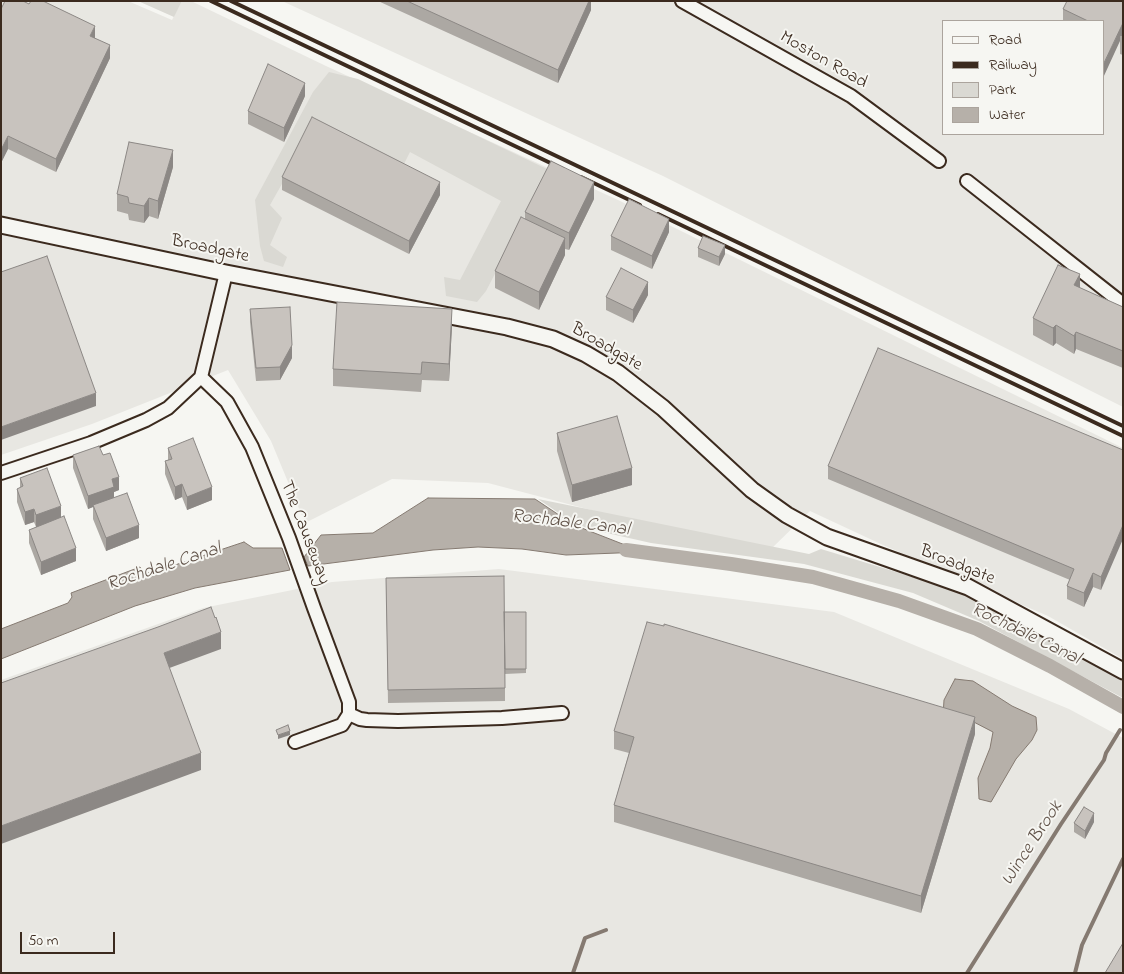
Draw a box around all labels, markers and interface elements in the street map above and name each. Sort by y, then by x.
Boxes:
legend [942,20,1104,135]
street label: Moston Road [775,27,871,95]
text: Road [989,29,1022,51]
text: Railway [989,54,1037,76]
text: Park [989,79,1016,101]
text: Water [989,104,1025,126]
street label: Broadgate [169,231,251,269]
street label: Broadgate [566,319,646,377]
street label: The Causeway [274,478,334,588]
water label: Rochdale Canal [510,505,630,543]
water label: Rochdale Canal [104,539,224,597]
street label: Broadgate [916,541,998,591]
water label: Rochdale Canal [967,599,1083,671]
water label: Wince Brook [997,797,1069,891]
scale bar [22,922,118,954]
text: 50 m [28,930,58,952]

